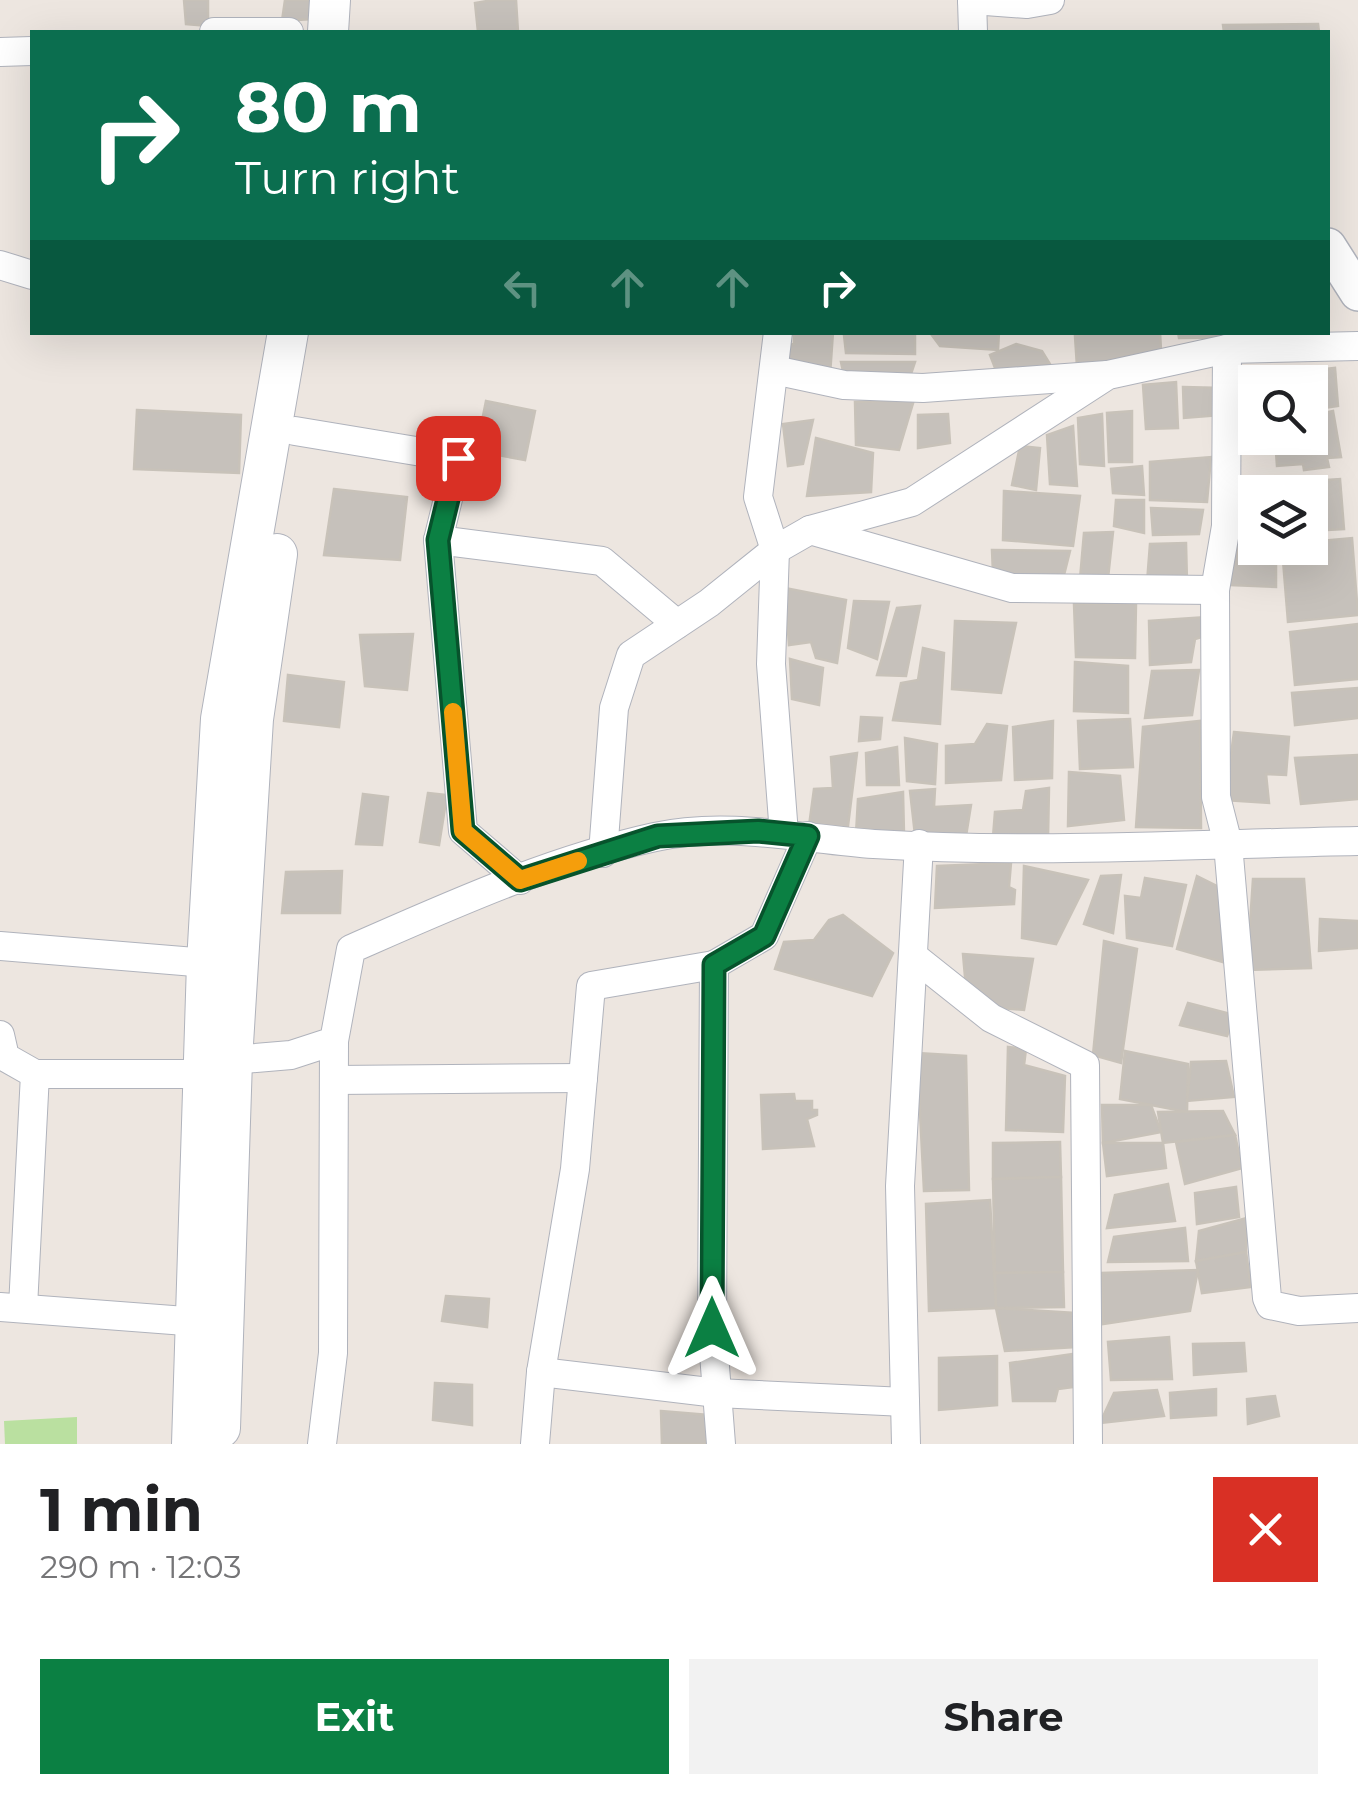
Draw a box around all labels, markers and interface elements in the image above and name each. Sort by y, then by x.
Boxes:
text: 80 m [235,64,422,150]
icon: right [70,70,200,200]
text: Turn right [235,150,460,205]
icon: left [495,260,550,315]
icon: ahead [600,260,655,315]
icon: ahead [705,260,760,315]
icon: right [810,260,865,315]
map controls [1238,365,1328,565]
button: search [1238,365,1328,455]
pin [416,416,501,501]
icon: arrive [431,431,486,486]
button: layers [1238,475,1328,565]
position arrow [660,1276,764,1380]
text: 1 min [40,1473,203,1546]
button: close [1213,1477,1318,1582]
text: 290 m · 12:03 [40,1547,241,1586]
button: Exit [40,1659,669,1774]
button: Share [689,1659,1318,1774]

